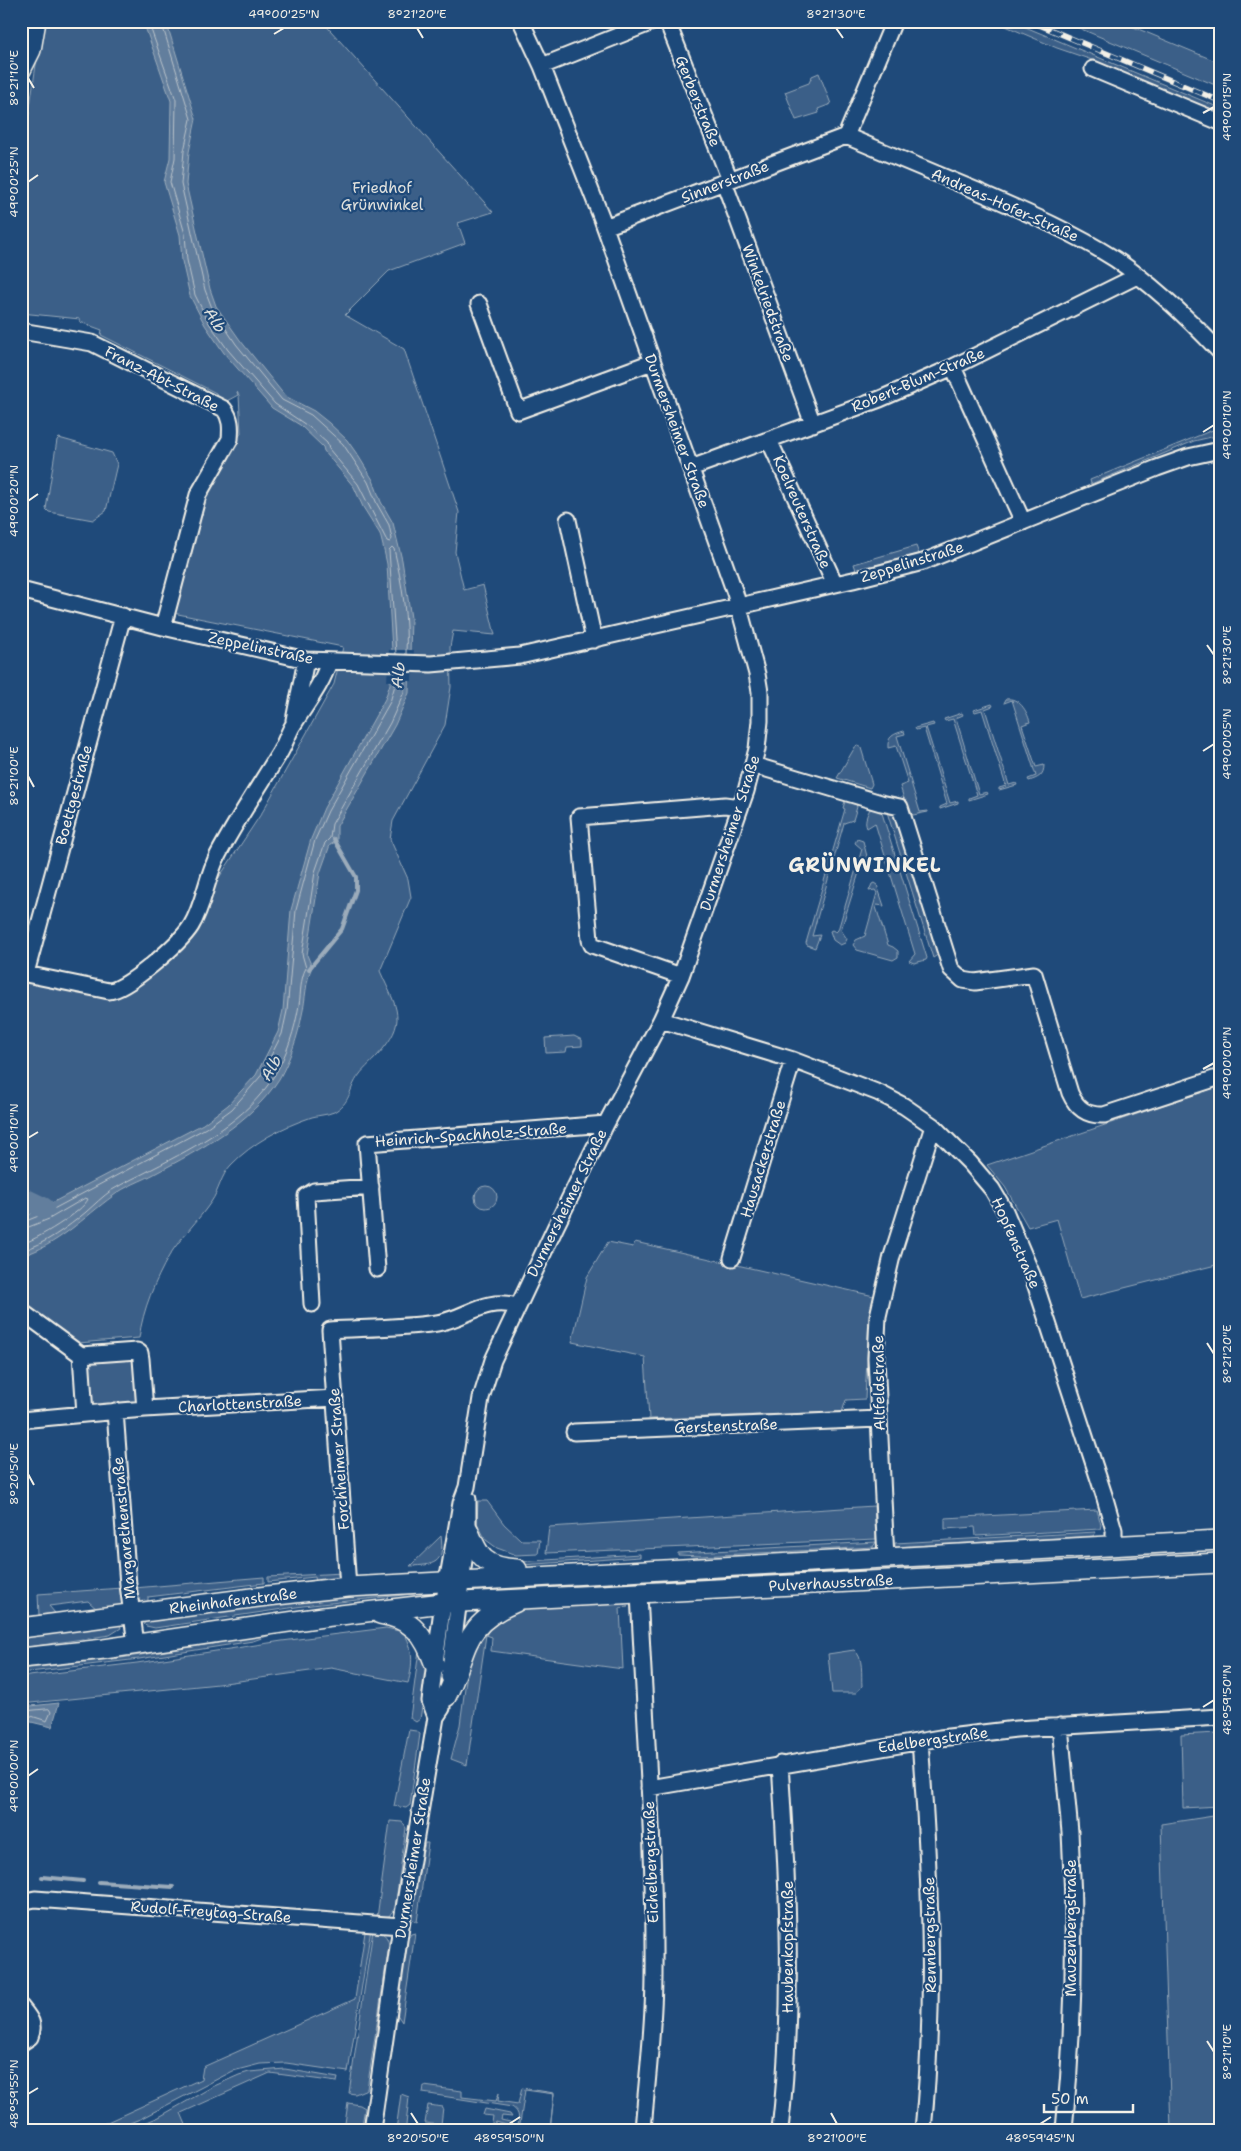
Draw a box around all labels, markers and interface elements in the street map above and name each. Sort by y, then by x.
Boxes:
text: 49°00'25"N [248,6,320,22]
text: 8°21'20"E [387,6,447,22]
text: 8°21'30"E [806,6,866,22]
text: 8°21'10"E [6,50,22,106]
street label: Gerberstraße [671,52,725,150]
text: 49°00'15"N [1219,73,1235,141]
text: 49°00'25"N [6,146,22,218]
street label: Sinnerstraße [678,156,772,208]
street label: Andreas-Hofer-Straße [928,163,1082,247]
park label: Friedhof Grünwinkel [341,178,424,215]
street label: Winkelriedstraße [737,241,799,365]
water label: Alb [199,303,231,337]
street label: Franz-Abt-Straße [101,341,223,417]
street label: Robert-Blum-Straße [848,343,988,417]
street label: Durmersheimer Straße [640,351,714,511]
text: 49°00'10"N [1219,390,1235,460]
street label: Koelreuterstraße [768,452,836,572]
text: 49°00'20"N [6,465,22,537]
street label: Zeppelinstraße [858,537,966,587]
text: 8°21'30"E [1219,625,1235,685]
street label: Zeppelinstraße [207,627,315,669]
water label: Alb [386,661,410,689]
text: 49°00'05"N [1219,708,1235,780]
street label: Boettgestraße [51,743,97,847]
text: 8°21'00"E [6,746,22,806]
street label: Durmersheimer Straße [695,752,765,914]
district label: GRÜNWINKEL [788,852,942,878]
text: 49°00'00"N [1219,1027,1235,1099]
water label: Alb [255,1051,287,1085]
street label: Hausackerstraße [736,1098,790,1220]
text: 49°00'10"N [6,1103,22,1173]
street label: Heinrich-Spachholz-Straße [374,1118,568,1152]
street label: Durmersheimer Straße [522,1125,612,1281]
street label: Hopfenstraße [987,1194,1045,1292]
text: 8°21'20"E [1219,1324,1235,1384]
street label: Altfeldstraße [868,1335,890,1431]
street label: Forchheimer Straße [324,1387,354,1531]
street label: Charlottenstraße [177,1391,303,1417]
street label: Gerstenstraße [674,1414,778,1438]
text: 8°20'50"E [6,1443,22,1505]
street label: Margarethenstraße [108,1456,140,1600]
street label: Pulverhausstraße [768,1570,894,1596]
street label: Rheinhafenstraße [168,1583,298,1619]
text: 48°59'50"N [1219,1665,1235,1735]
street label: Edelbergstraße [877,1722,989,1758]
text: 49°00'00"N [6,1740,22,1812]
street label: Durmersheimer Straße [390,1776,436,1940]
street label: Eichelbergstraße [639,1800,663,1924]
street label: Mauzenbergstraße [1061,1859,1081,1997]
street label: Rennbergstraße [919,1877,941,1993]
street label: Haubenkopfstraße [778,1881,798,2013]
street label: Rudolf-Freytag-Straße [130,1896,292,1928]
text: 8°21'10"E [1219,2024,1235,2080]
text: 48°59'55"N [6,2059,22,2129]
scale bar [1044,2081,1132,2113]
text: 50 m [1051,2089,1089,2109]
text: 8°20'50"E [387,2130,449,2146]
text: 48°59'50"N [474,2130,544,2146]
text: 8°21'00"E [807,2130,867,2146]
text: 48°59'45"N [1005,2130,1075,2146]

